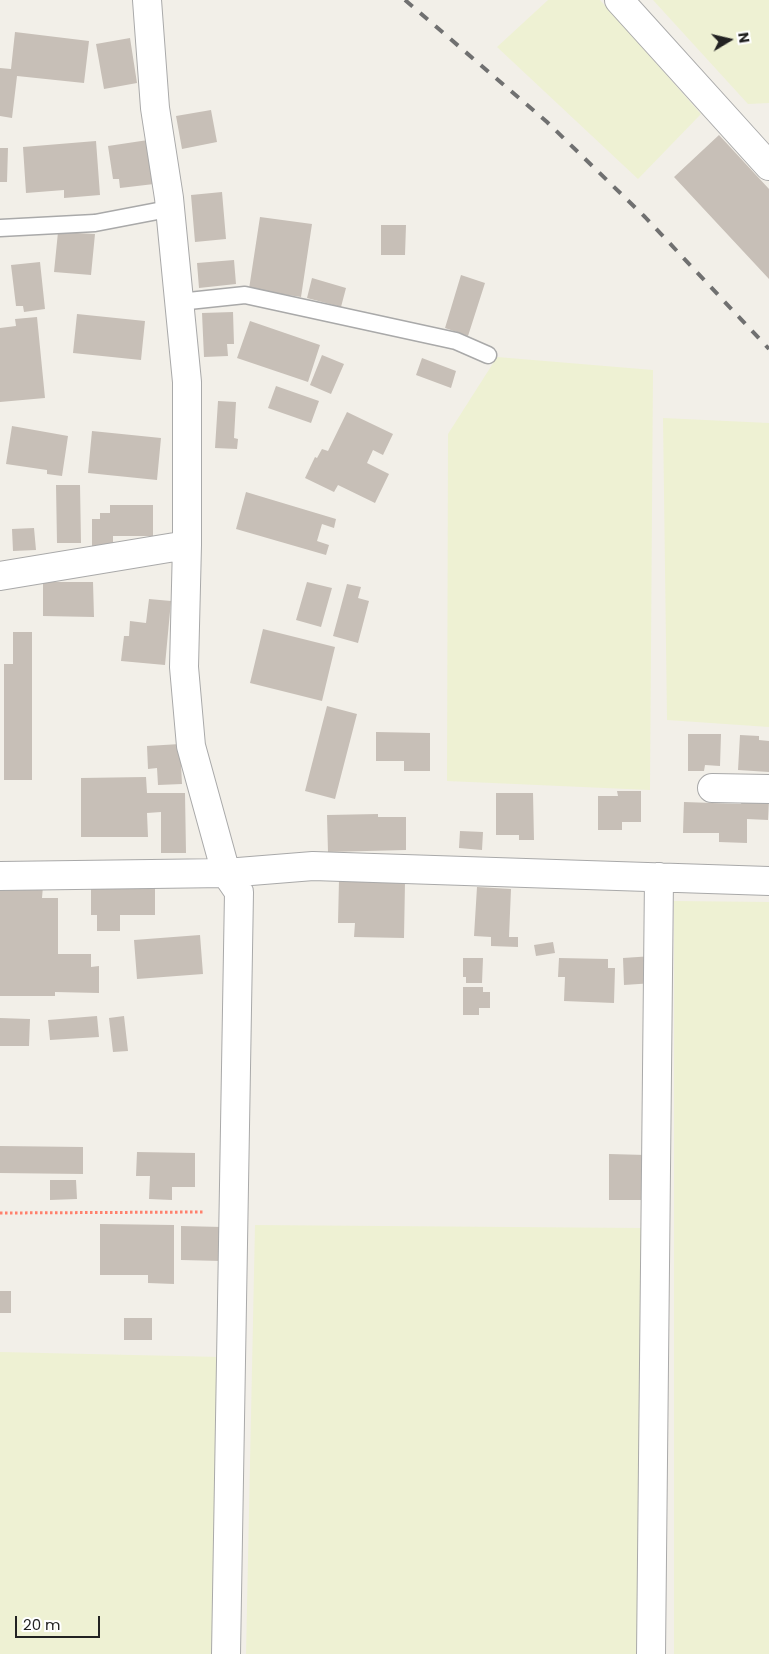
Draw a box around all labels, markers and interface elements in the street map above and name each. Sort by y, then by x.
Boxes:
north arrow [704,15,754,65]
text: N [733,31,755,44]
scale bar [18,1606,102,1638]
text: 20 m [23,1614,61,1635]

